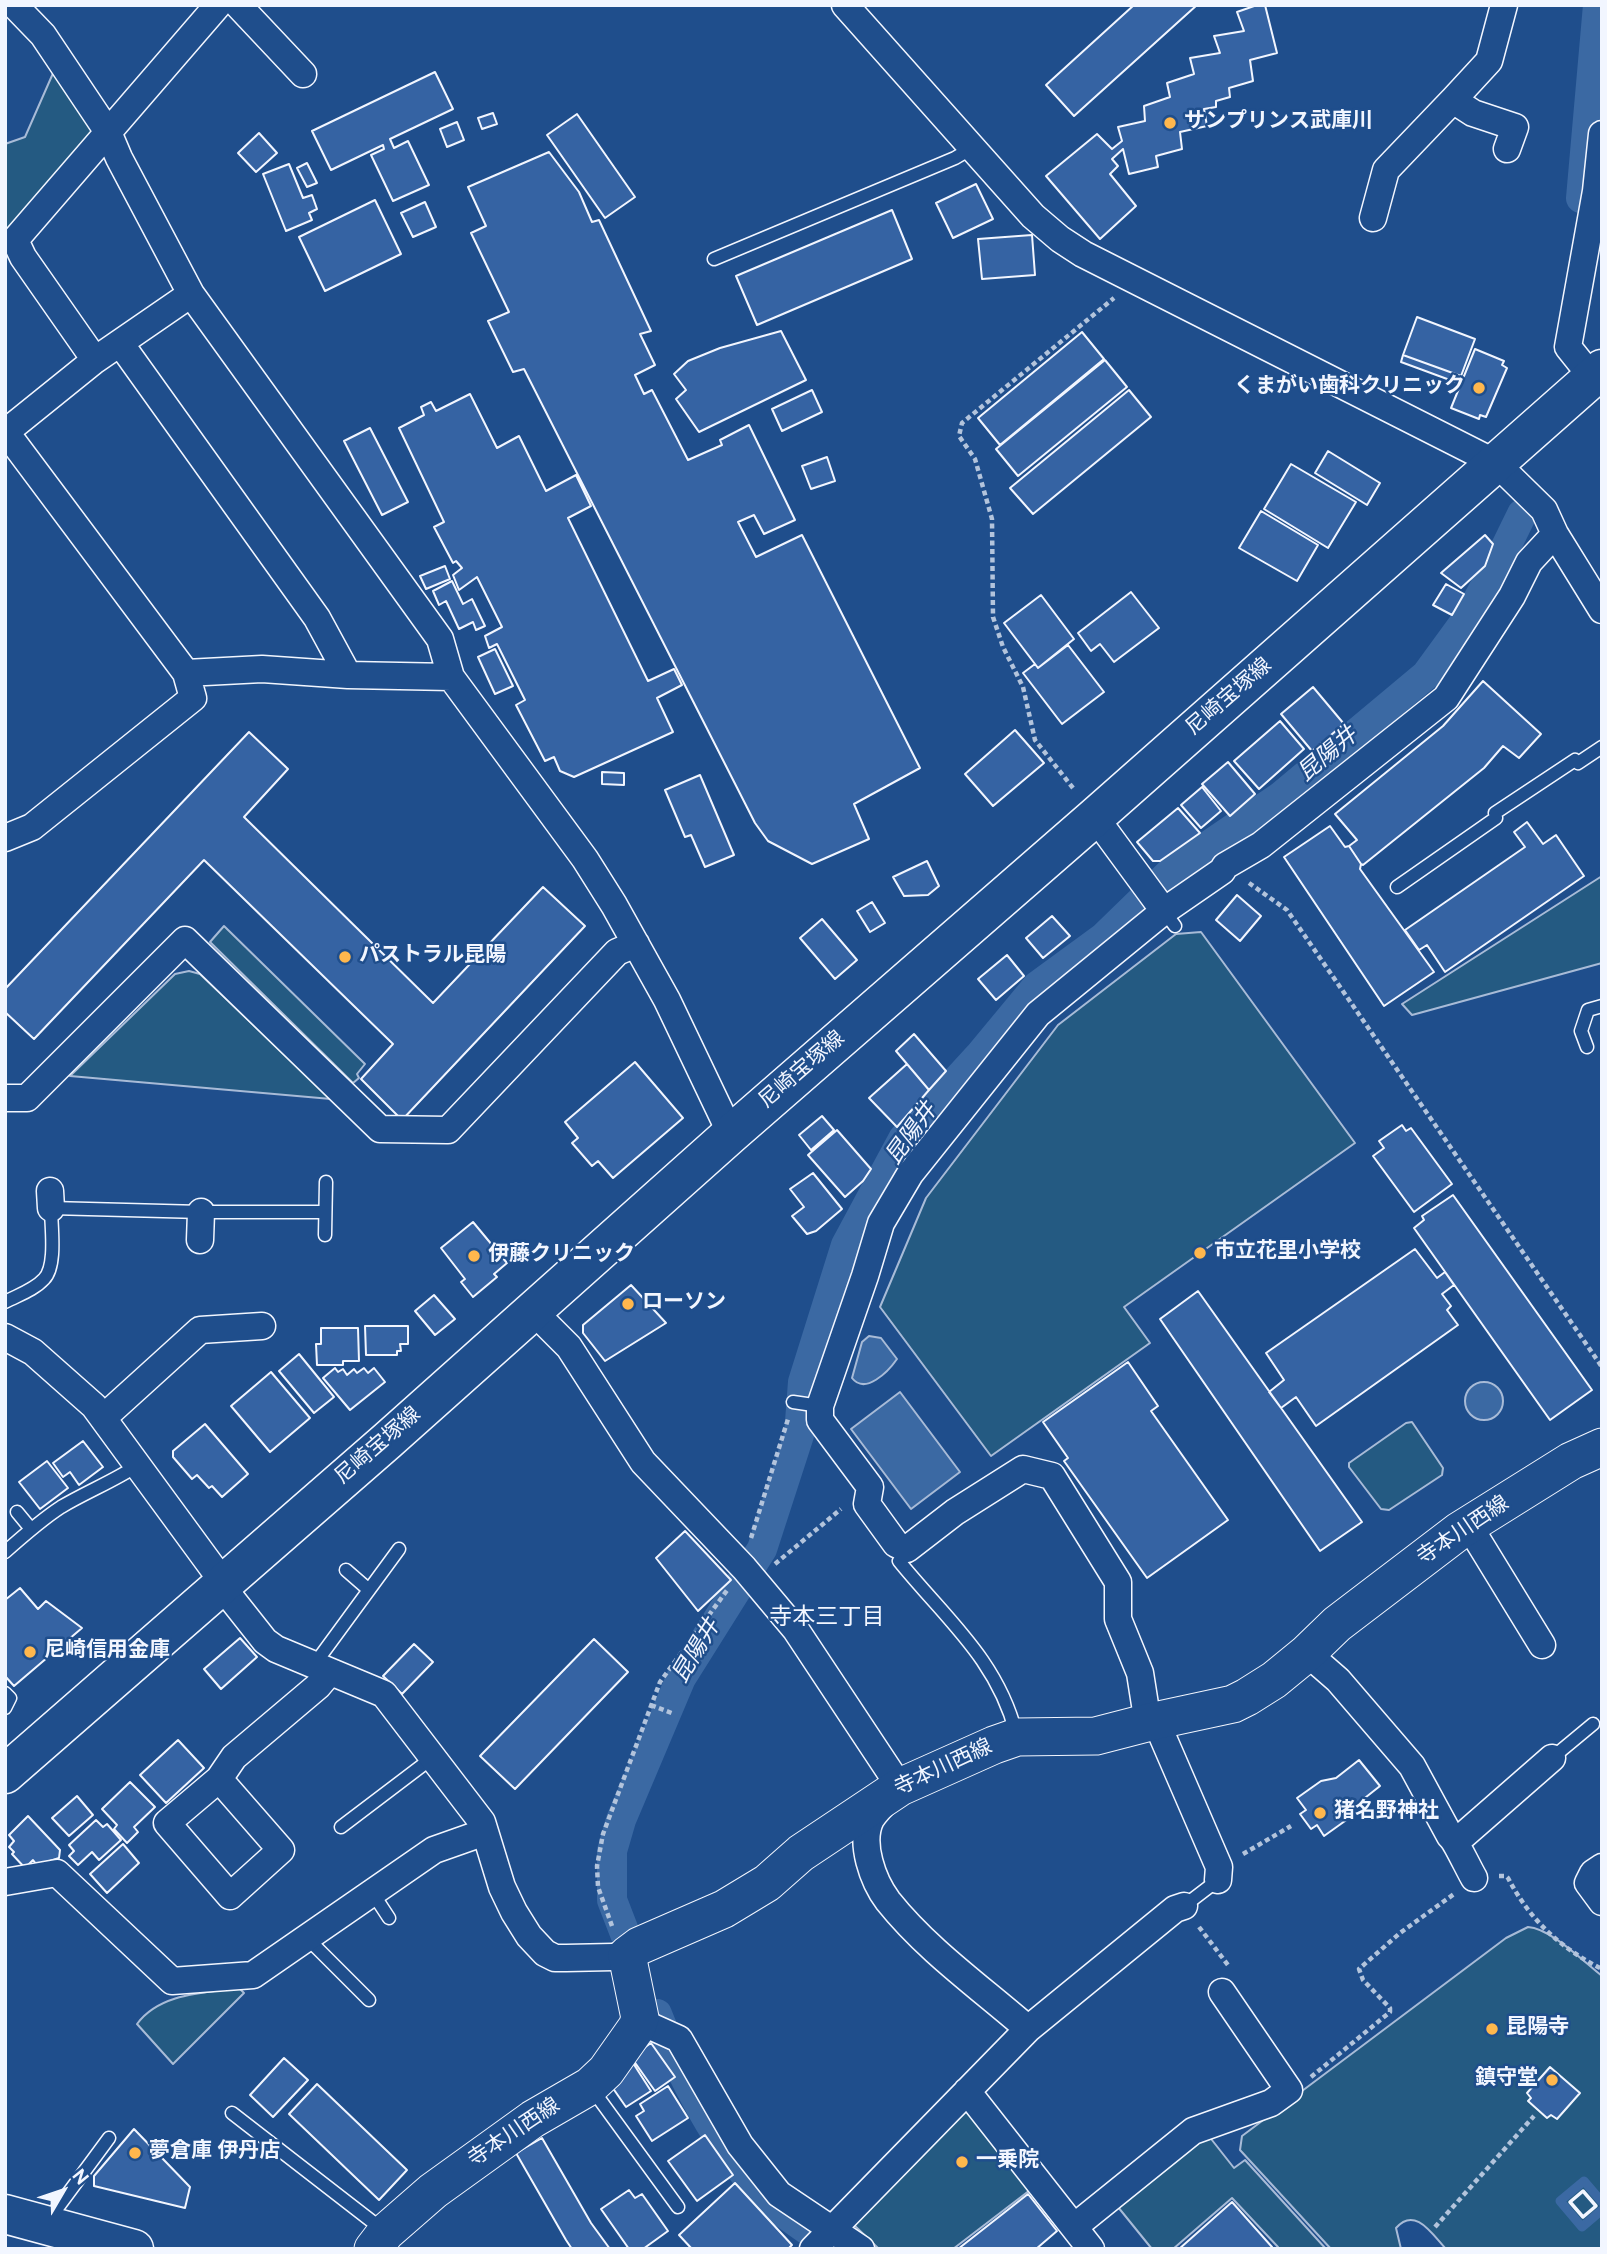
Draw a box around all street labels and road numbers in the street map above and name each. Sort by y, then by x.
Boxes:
street label: 尼崎宝塚線 [1182,654,1278,742]
street label: 尼崎宝塚線 [755,1027,851,1115]
street label: 尼崎宝塚線 [331,1403,427,1491]
street label: 寺本川西線 [1413,1492,1515,1572]
street label: 寺本川西線 [891,1735,997,1803]
street label: 寺本川西線 [464,2094,566,2174]

